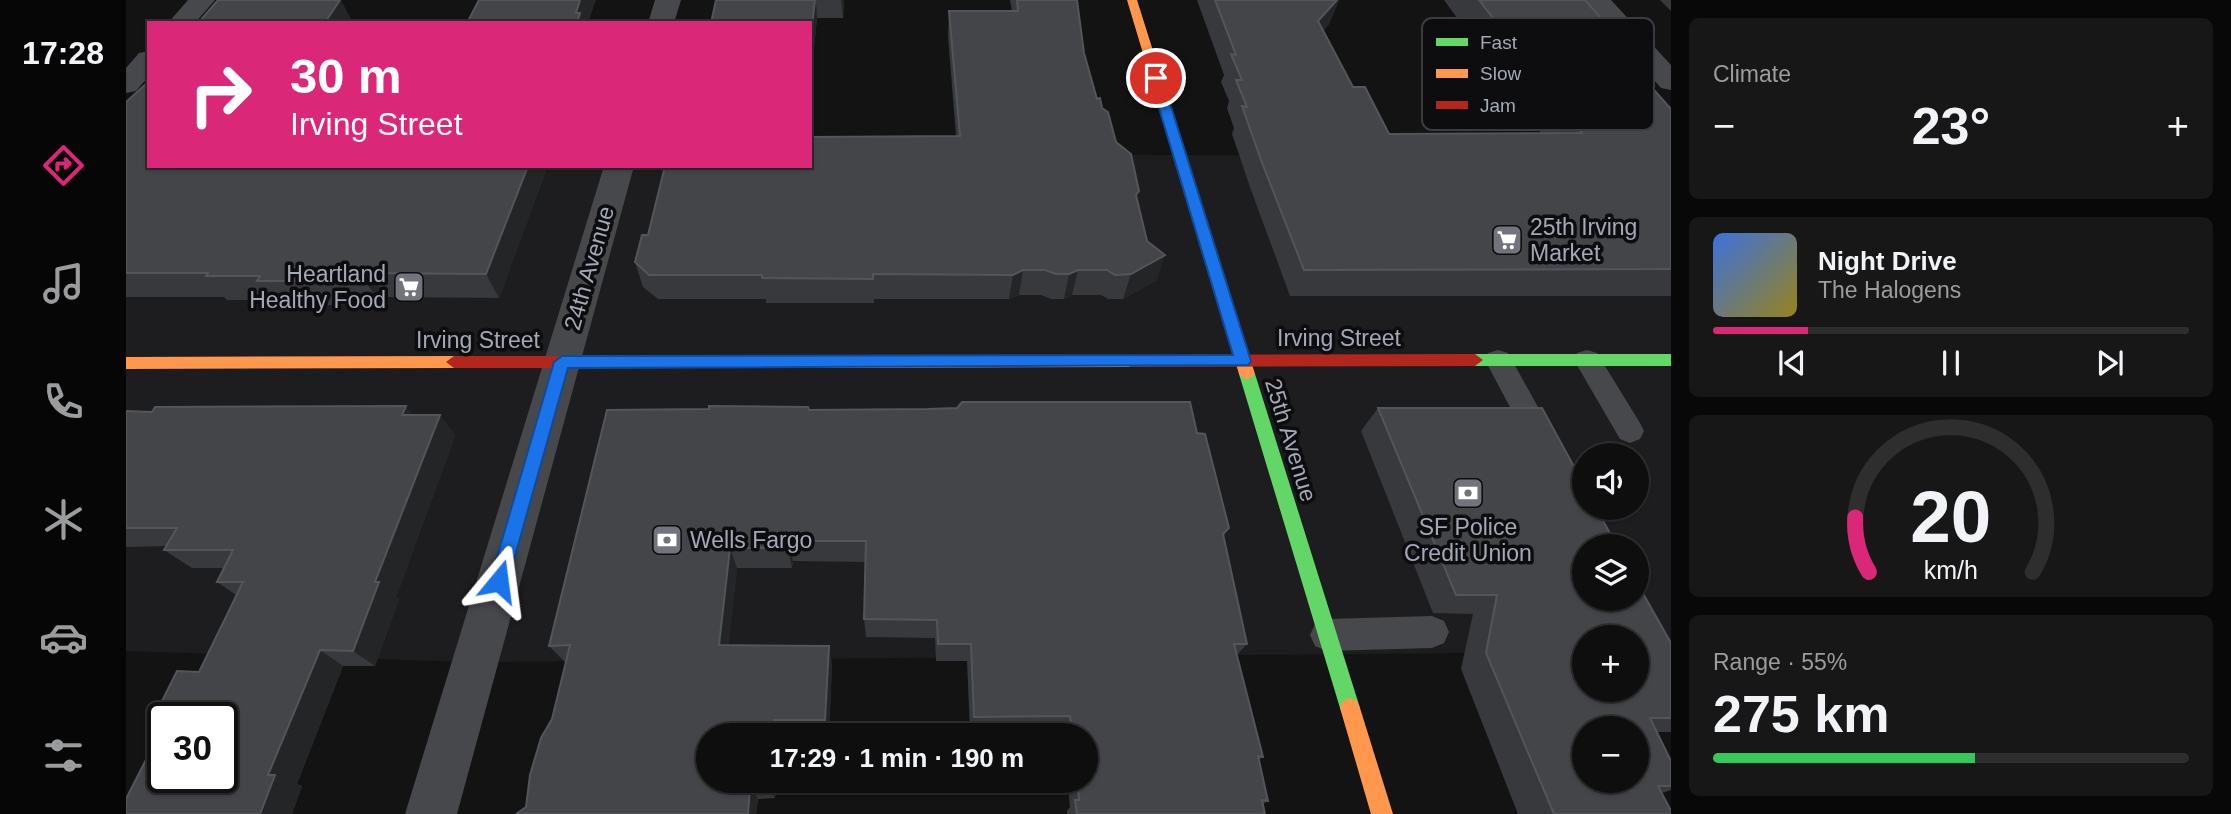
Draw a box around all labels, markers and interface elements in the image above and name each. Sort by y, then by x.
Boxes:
legend [1422,18,1654,130]
text: Fast [1480,32,1518,53]
text: 17:28 [22,35,104,71]
pin [1126,48,1186,108]
icon: right [175,49,266,140]
text: 30 m [290,49,402,103]
icon: arrive [1137,59,1175,97]
text: Climate [1713,61,1791,87]
text: Slow [1480,63,1521,84]
text: Jam [1480,95,1516,116]
text: 23° [1912,97,1990,155]
text: − [1713,105,1735,147]
text: + [2167,105,2189,147]
text: Irving Street [290,106,463,142]
icon: directions [39,141,88,190]
street label: 24th Avenue [559,203,619,333]
place label: 25th Irving Market [1530,214,1637,266]
supermarket icon: 25th Irving Market [1490,223,1524,257]
text: Night Drive [1818,246,1957,276]
icon: music [39,259,88,308]
place label: Heartland Healthy Food [249,261,386,313]
supermarket icon: Heartland Healthy Food [392,270,426,304]
text: The Halogens [1818,277,1961,303]
street label: Irving Street [1277,325,1402,351]
street label: Irving Street [416,327,541,353]
icon: previous [1773,344,1811,382]
icon: pause [1932,344,1970,382]
icon: next [2091,344,2129,382]
street label: 25th Avenue [1260,375,1322,505]
icon: phone [39,377,88,426]
map controls [1572,443,1649,793]
button: sound [1572,443,1649,520]
bank icon: SF Police Credit Union [1451,476,1485,510]
text: 20 [1911,477,1991,558]
icon: climate [39,495,88,544]
place label: SF Police Credit Union [1404,514,1532,566]
bank icon: Wells Fargo [650,523,684,557]
place label: Wells Fargo [690,527,812,553]
button: layers [1572,534,1649,611]
position arrow [462,544,536,618]
text: km/h [1924,556,1978,584]
icon: car [39,613,88,662]
button: + [1572,625,1649,702]
text: Range · 55% [1713,649,1847,675]
text: 275 km [1713,685,1889,743]
speed limit sign: 30 [147,702,238,793]
button: − [1572,716,1649,793]
icon: filters [39,731,88,780]
text: 17:29 · 1 min · 190 m [770,743,1024,773]

